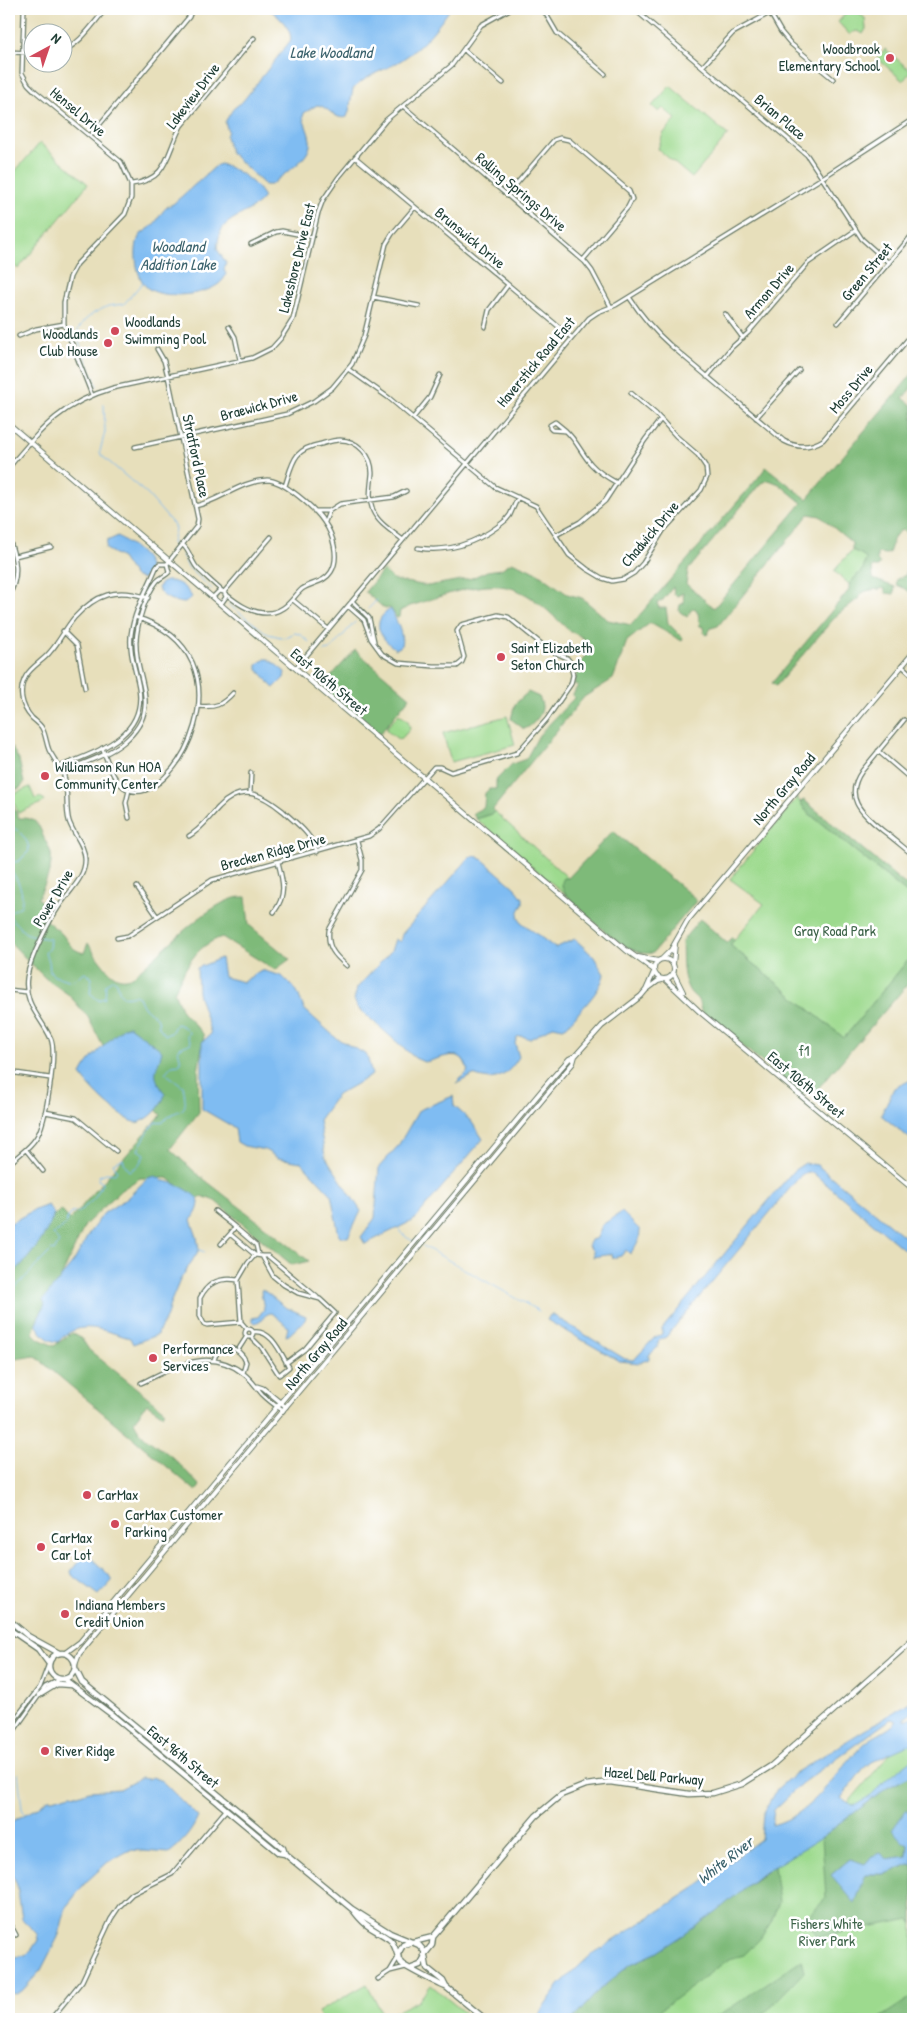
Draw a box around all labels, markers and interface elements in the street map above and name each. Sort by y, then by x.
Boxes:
north arrow [22,22,72,72]
text: N [48,28,66,48]
place label: Woodbrook Elementary School [779,38,880,76]
water label: Lake Woodland [290,41,375,63]
marker: Woodbrook Elementary School [884,52,896,64]
street label: Lakeview Drive [161,58,224,133]
street label: Hensel Drive [46,82,111,141]
street label: Brian Place [750,89,811,145]
street label: Rolling Springs Drive [471,147,571,236]
street label: Lakeshore Drive East [273,200,320,315]
street label: Brunswick Drive [431,202,510,273]
water label: Woodland Addition Lake [140,235,216,275]
street label: Green Street [836,237,898,305]
street label: Armon Drive [738,258,799,323]
place label: Woodlands Swimming Pool [125,311,206,349]
street label: Haverstick Road East [492,311,580,411]
place label: Woodlands Club House [39,323,98,361]
marker: Woodlands Swimming Pool [109,325,121,337]
marker: Woodlands Club House [102,337,114,349]
street label: Moss Drive [824,360,877,418]
street label: Braewick Drive [218,385,300,426]
street label: Stratford Place [177,413,216,499]
street label: Chadwick Drive [616,496,683,571]
place label: Saint Elizabeth Seton Church [511,637,592,675]
street label: East 106th Street [286,643,373,721]
marker: Saint Elizabeth Seton Church [495,651,507,663]
street label: North Gray Road [747,748,820,829]
place label: Williamson Run HOA Community Center [55,756,162,794]
marker: Williamson Run HOA Community Center [39,770,51,782]
street label: Brecken Ridge Drive [218,827,328,876]
street label: Power Drive [27,865,78,930]
park label: Gray Road Park [794,920,876,941]
park label: f1 [799,1040,809,1061]
street label: East 106th Street [763,1046,850,1124]
street label: North Gray Road [279,1313,352,1394]
place label: Performance Services [163,1338,234,1376]
marker: Performance Services [147,1352,159,1364]
place label: CarMax [97,1484,139,1505]
marker: CarMax [81,1489,93,1501]
place label: CarMax Customer Parking [125,1504,223,1542]
marker: CarMax Customer Parking [109,1518,121,1530]
place label: CarMax Car Lot [51,1527,93,1565]
marker: CarMax Car Lot [35,1541,47,1553]
place label: Indiana Members Credit Union [75,1594,166,1632]
marker: Indiana Members Credit Union [59,1608,71,1620]
street label: East 96th Street [143,1720,225,1794]
place label: River Ridge [55,1740,115,1761]
marker: River Ridge [39,1745,51,1757]
street label: Hazel Dell Parkway [603,1761,705,1790]
water label: White River [692,1830,759,1889]
park label: Fishers White River Park [790,1913,863,1951]

